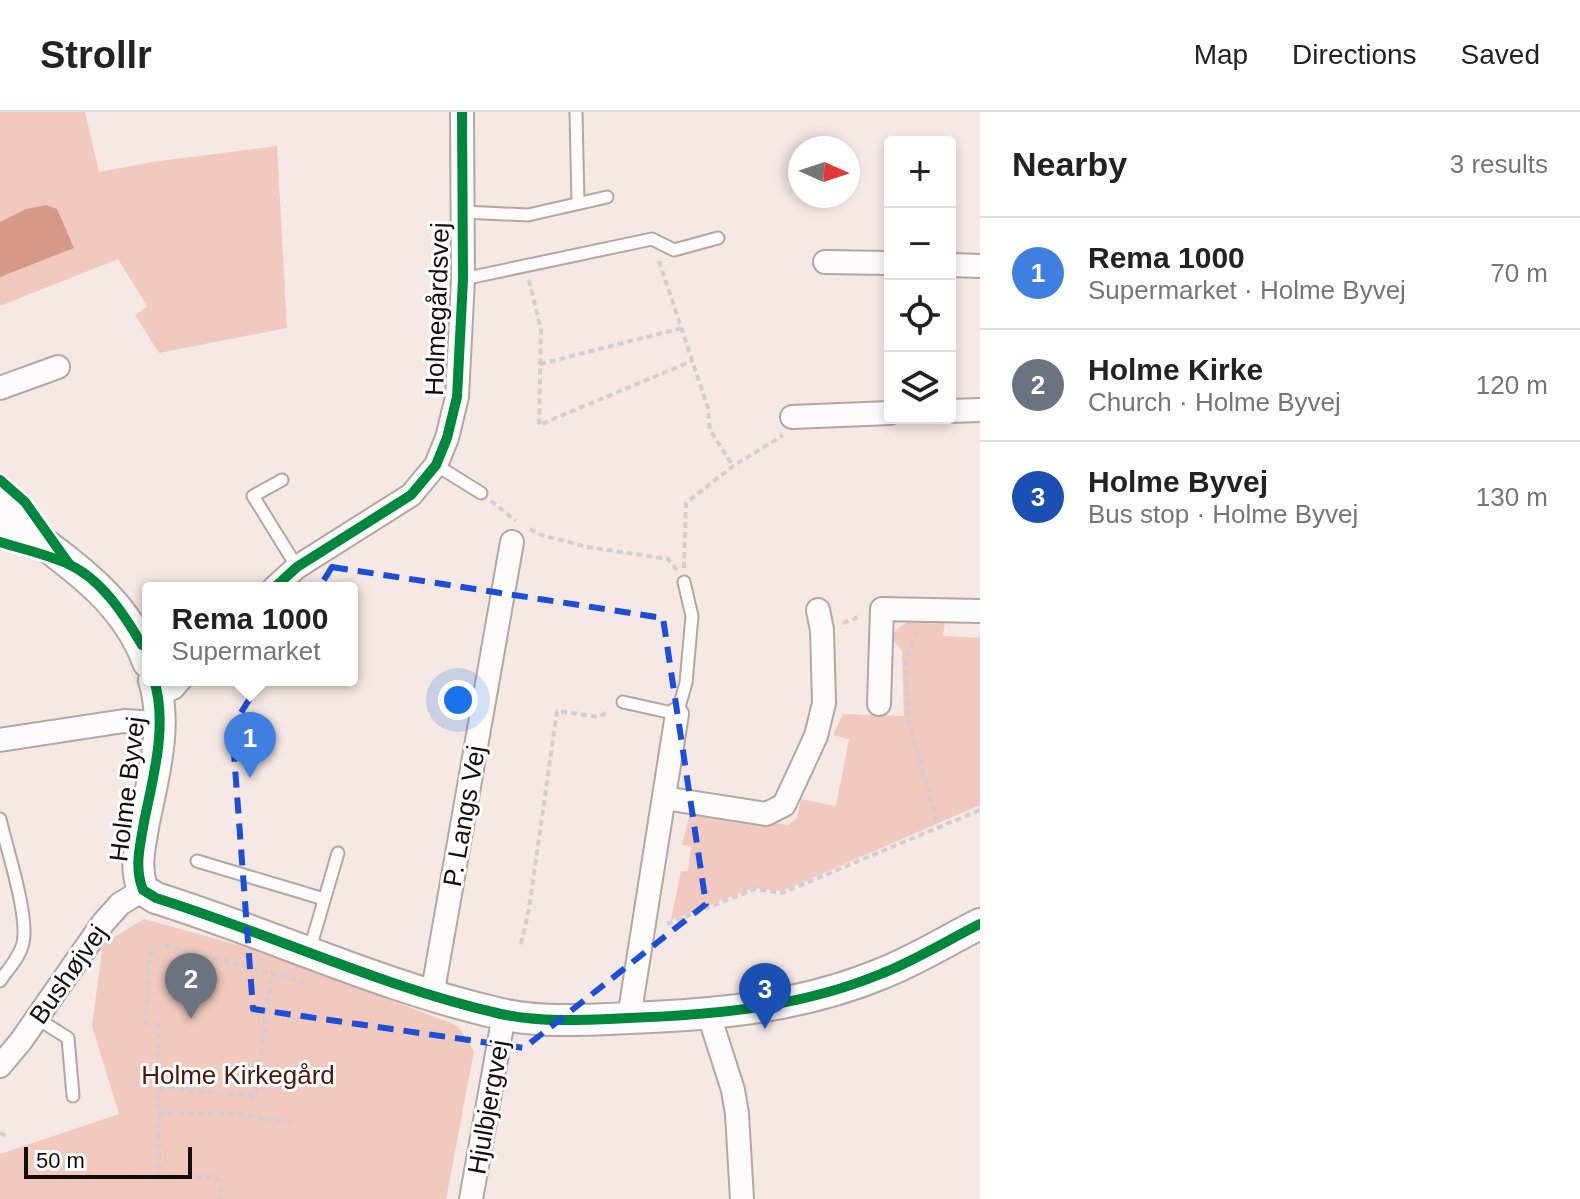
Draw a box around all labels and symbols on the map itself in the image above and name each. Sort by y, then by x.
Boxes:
north arrow [788,136,860,208]
street label: Holmegårdsvej [419,222,455,396]
your location [438,680,478,720]
pin: 1 [224,712,276,778]
street label: Holme Byvej [103,715,151,863]
street label: P. Langs Vej [437,743,491,889]
street label: Bushøjvej [23,919,113,1029]
pin: 2 [165,953,217,1019]
pin: 3 [739,963,791,1029]
street label: Hjulbjergvej [461,1038,515,1176]
park label: Holme Kirkegård [141,1060,335,1090]
scale bar [24,1143,192,1179]

